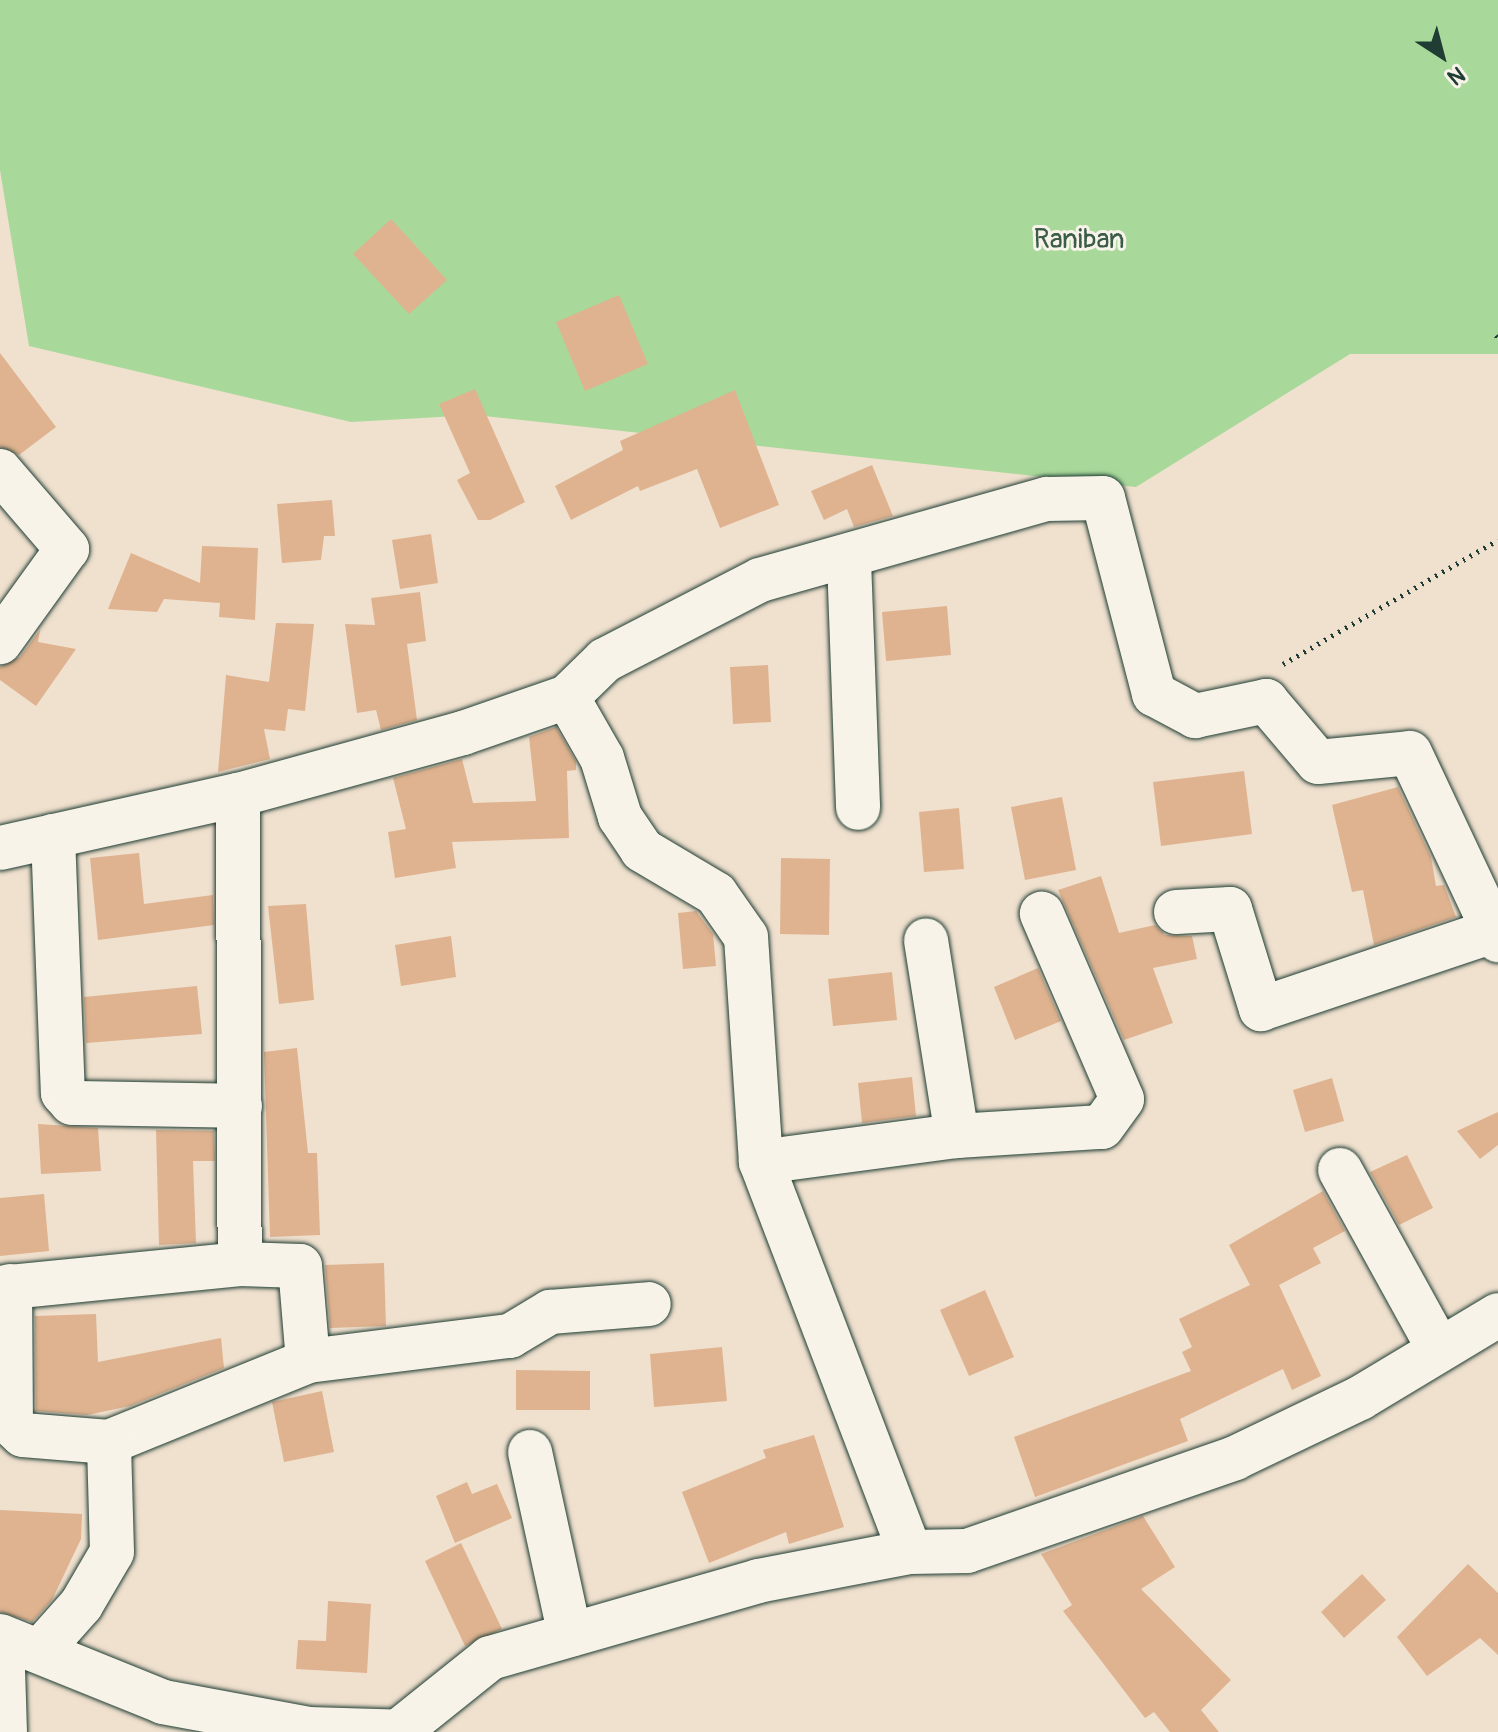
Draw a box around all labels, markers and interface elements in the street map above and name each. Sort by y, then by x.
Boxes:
north arrow [1402,16,1482,96]
text: N [1442,60,1470,91]
park label: Raniban [1034,223,1124,257]

